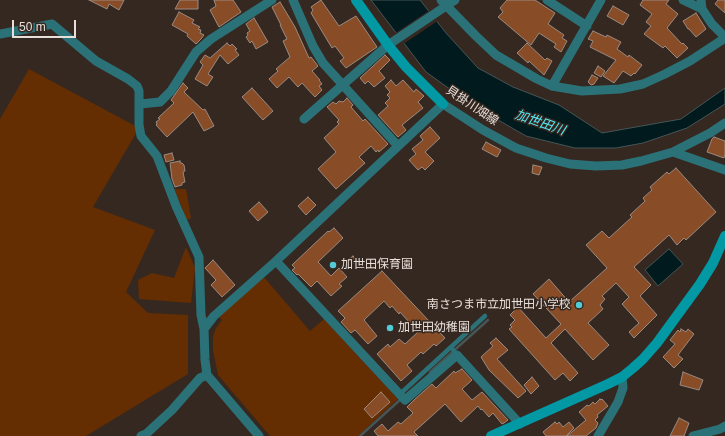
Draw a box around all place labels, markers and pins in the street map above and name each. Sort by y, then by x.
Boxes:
place label: 加世田保育園 [341,258,413,272]
marker: 加世田保育園 [328,260,338,270]
place label: 南さつま市立加世田小学校 [427,298,571,312]
marker: 南さつま市立加世田小学校 [574,300,584,310]
place label: 加世田幼稚園 [398,321,470,335]
marker: 加世田幼稚園 [385,323,395,333]

